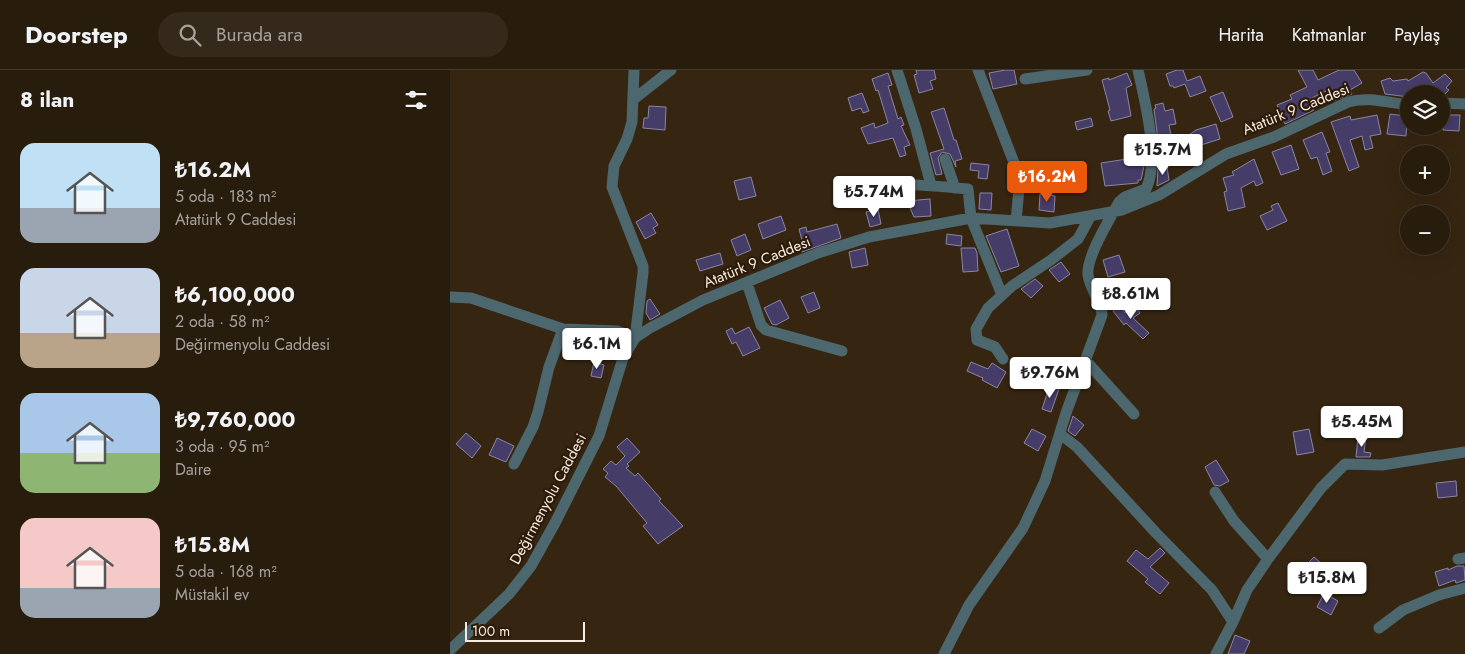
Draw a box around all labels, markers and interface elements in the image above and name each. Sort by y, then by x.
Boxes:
search box [158,12,508,57]
text: Doorstep [25,17,128,52]
icon: search [176,21,204,49]
text: Burada ara [216,21,303,48]
text: Harita [1218,22,1264,48]
text: Katmanlar [1292,22,1366,48]
text: Paylaş [1394,22,1440,48]
street label: Atatürk 9 Caddesi [1239,77,1353,141]
text: 8 ilan [20,85,74,115]
map controls [1400,85,1450,255]
button: layers [1400,85,1450,135]
icon: filters [402,86,430,114]
pin: ₺15.7M [1122,134,1204,176]
text: ₺15.7M [1135,138,1191,161]
button: + [1400,145,1450,195]
text: ₺16.2M [175,155,251,185]
pin: ₺16.2M [1006,160,1088,203]
icon: home [60,163,120,223]
text: ₺16.2M [1018,165,1076,188]
pin: ₺5.74M [833,176,915,218]
text: ₺5.74M [844,180,904,203]
text: 5 oda · 183 m² [175,185,276,208]
button: − [1400,205,1450,255]
text: Atatürk 9 Caddesi [175,208,296,231]
street label: Atatürk 9 Caddesi [700,230,814,294]
pin: ₺8.61M [1090,278,1172,320]
text: ₺6,100,000 [175,280,295,310]
text: ₺8.61M [1102,282,1160,305]
icon: home [60,288,120,348]
text: 2 oda · 58 m² [175,310,269,333]
pin: ₺6.1M [562,328,632,370]
text: ₺6.1M [573,332,621,355]
text: Değirmenyolu Caddesi [175,333,330,356]
pin: ₺9.76M [1009,356,1091,399]
text: ₺9.76M [1021,361,1079,384]
text: ₺9,760,000 [175,405,296,435]
pin: ₺5.45M [1321,406,1403,448]
text: ₺5.45M [1332,410,1392,433]
icon: home [60,413,120,473]
street label: Değirmenyolu Caddesi [504,430,592,568]
text: 3 oda · 95 m² [175,435,270,458]
text: Daire [175,458,211,481]
text: ₺15.8M [175,530,250,560]
icon: home [60,538,120,598]
text: 5 oda · 168 m² [175,560,277,583]
pin: ₺15.8M [1286,562,1368,604]
text: ₺15.8M [1298,566,1356,589]
text: Müstakil ev [175,583,249,606]
scale bar [465,619,585,642]
text: 100 m [472,621,510,641]

